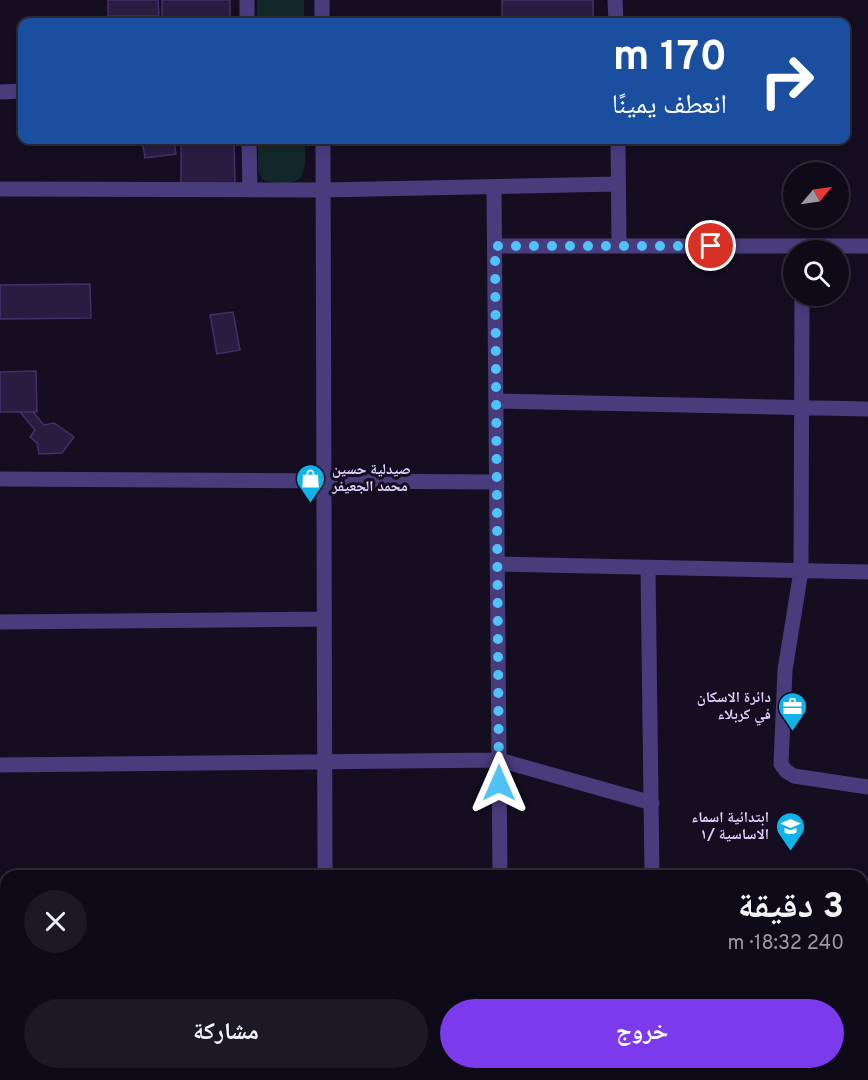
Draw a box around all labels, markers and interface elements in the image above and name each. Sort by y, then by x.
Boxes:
text: 170 m [613,32,727,85]
icon: right [748,42,826,120]
text: انعطف يمينًا [612,89,727,123]
north arrow [783,162,849,228]
map controls [783,162,849,306]
pin [685,220,736,271]
icon: arrive [694,229,727,262]
button: search [783,240,849,306]
place label: صيدلية حسين محمد الجعيفر [331,461,411,497]
shop icon: صيدلية حسين محمد الجعيفر [295,462,327,504]
place label: دائرة الاسكان في كربلاء [697,689,771,726]
office icon: دائرة الاسكان في كربلاء [776,690,808,732]
position arrow [467,751,531,815]
place label: ابتدائية اسماء الاساسية /١ [691,809,769,845]
school or university icon: ابتدائية اسماء الاساسية /١ [774,810,806,852]
text: 3 دقيقة [738,885,844,931]
button: close [24,890,87,953]
text: 240 m · 18:32 [728,931,844,957]
button: مشاركة [24,999,428,1068]
button: خروج [440,999,844,1068]

